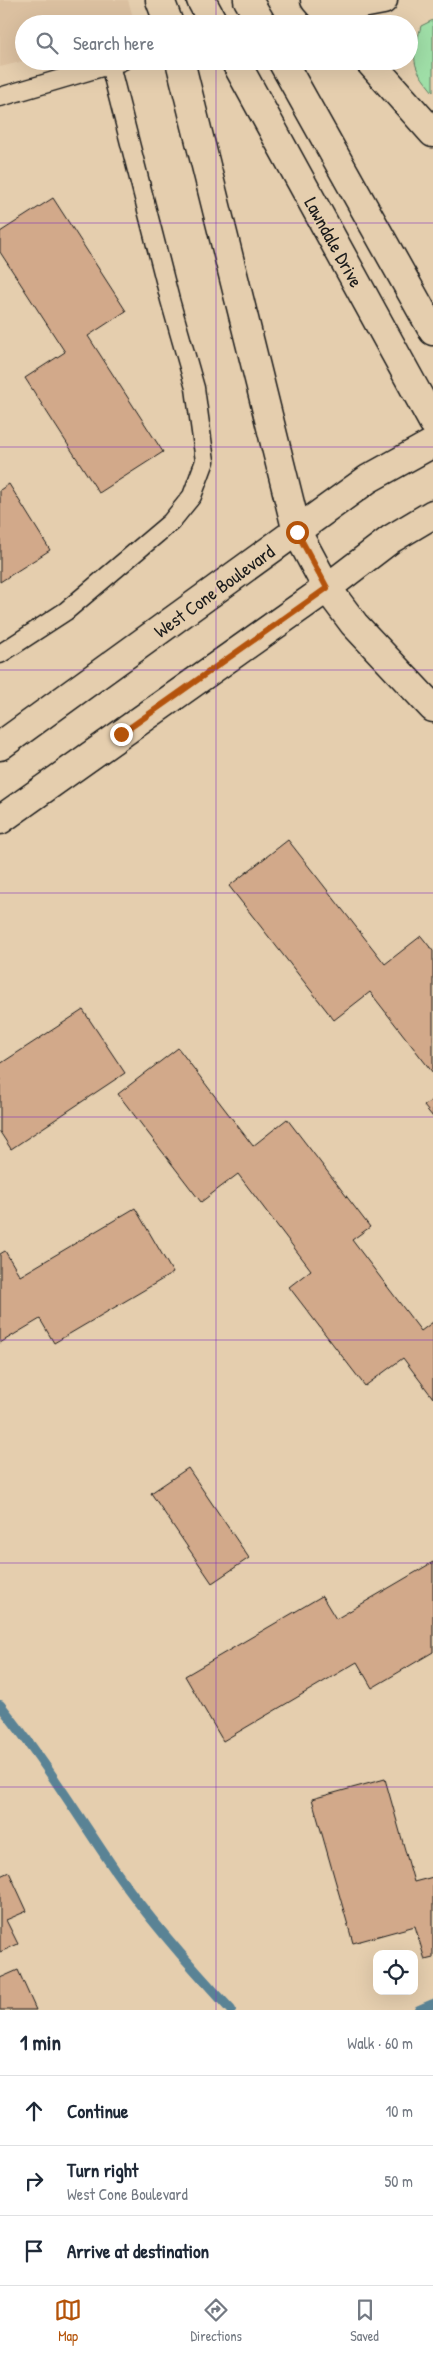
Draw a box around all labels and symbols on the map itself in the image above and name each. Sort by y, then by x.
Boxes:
street label: Lawndale Drive [299,192,370,292]
route start [286,521,309,544]
street label: West Cone Boulevard [148,538,280,644]
route end [110,723,133,746]

